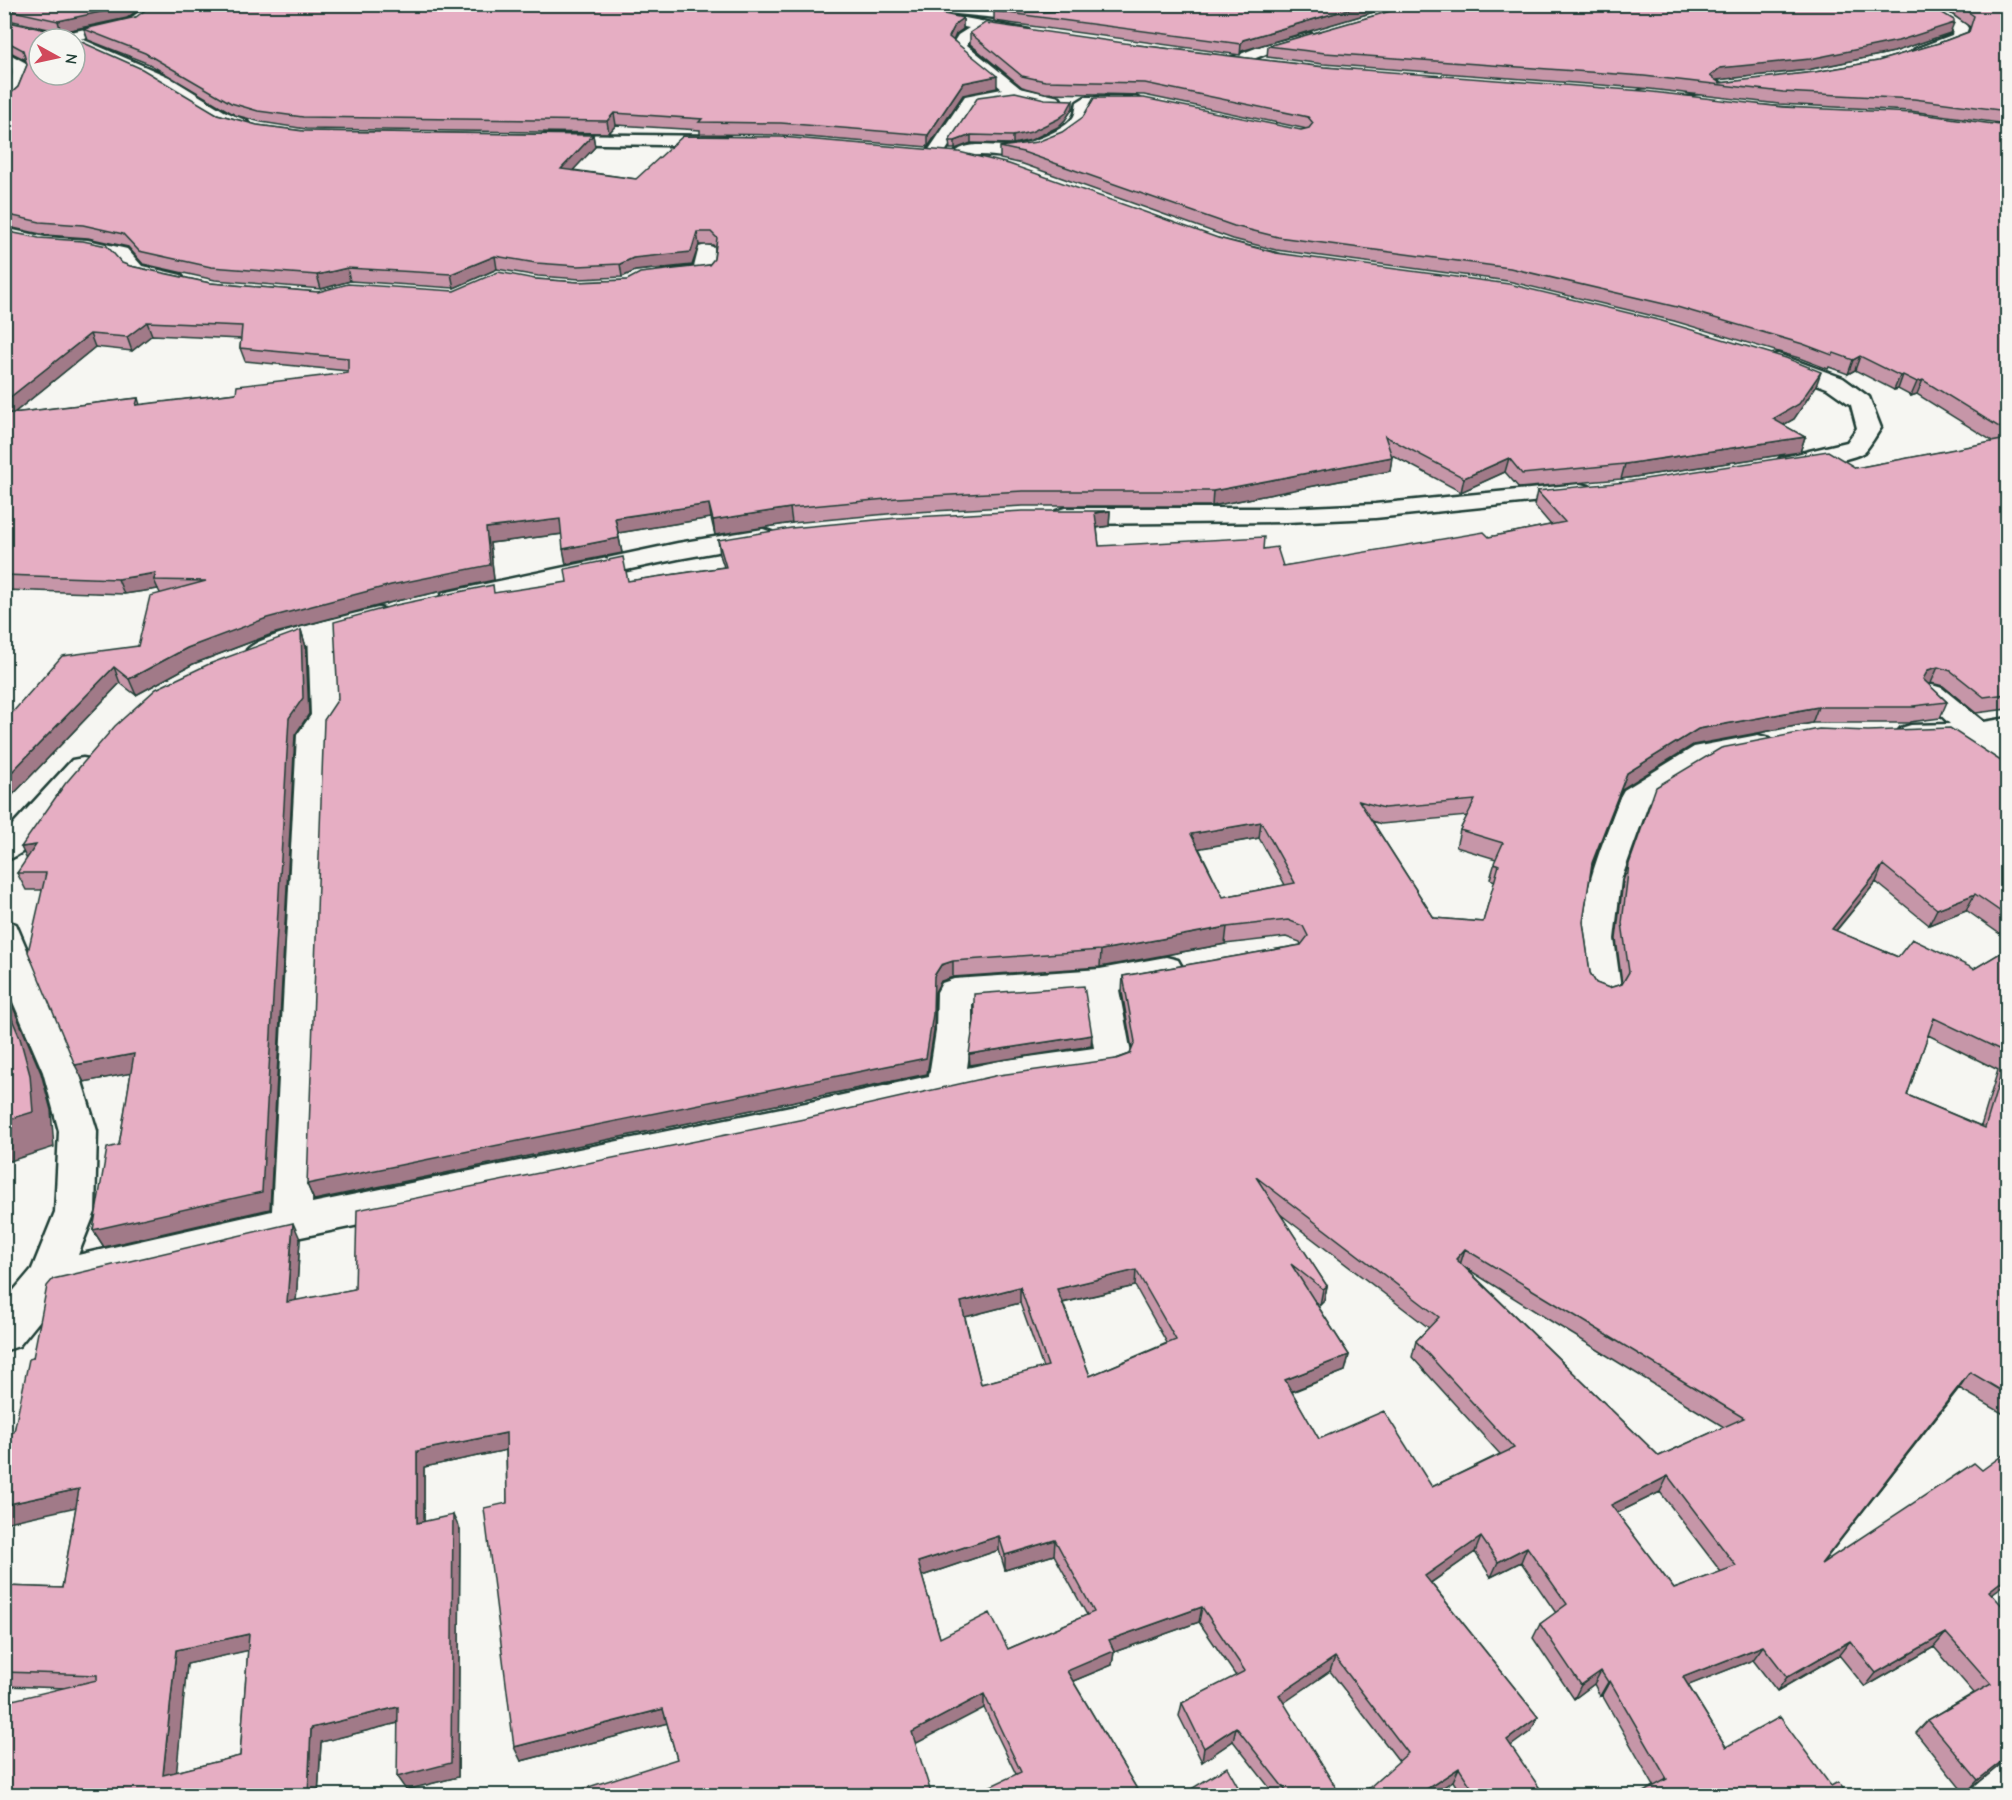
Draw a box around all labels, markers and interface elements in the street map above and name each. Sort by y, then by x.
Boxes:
north arrow [27,27,87,87]
text: N [61,53,81,65]

